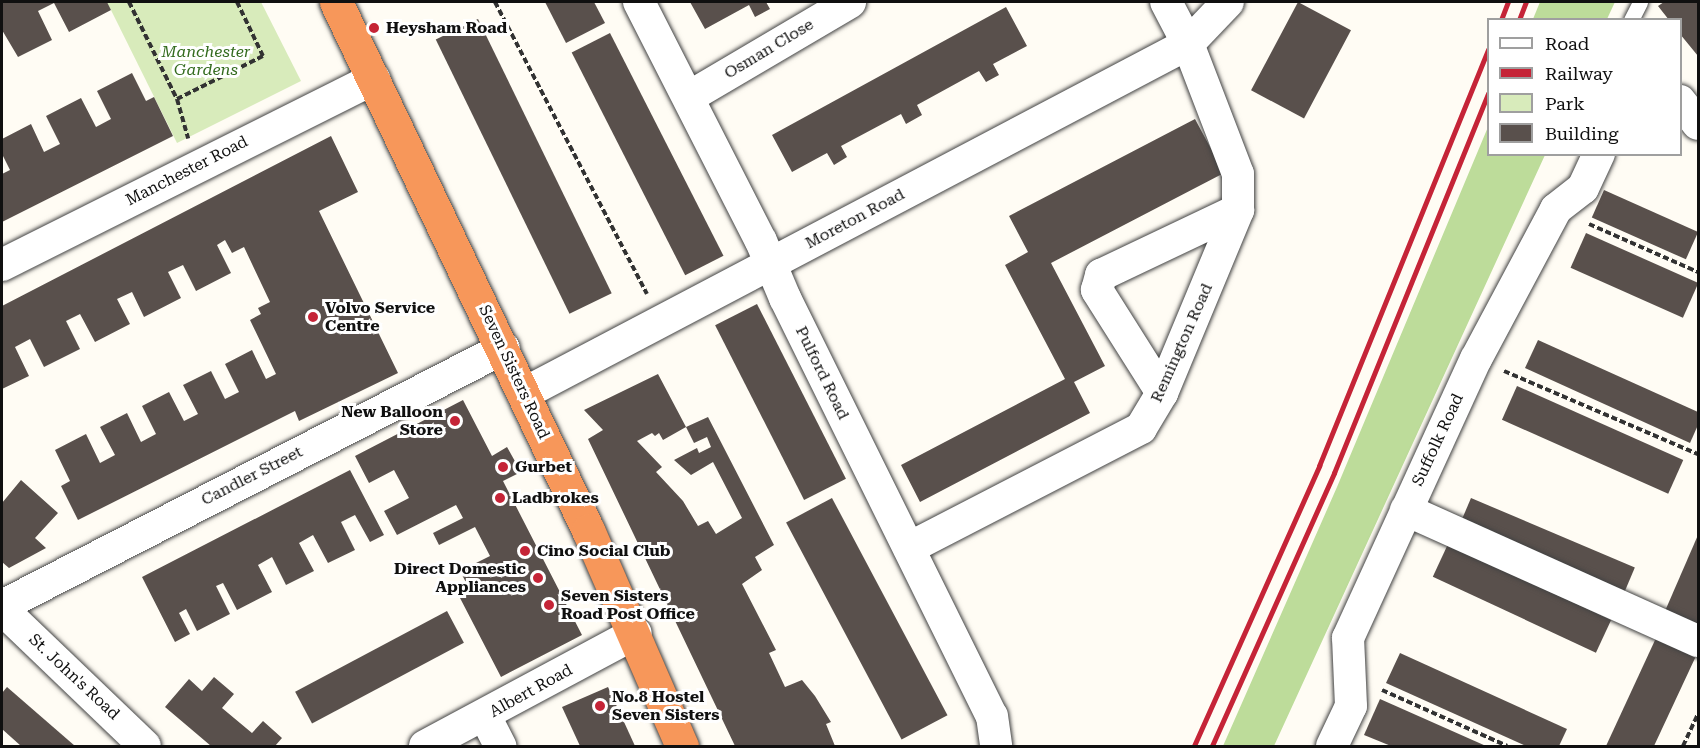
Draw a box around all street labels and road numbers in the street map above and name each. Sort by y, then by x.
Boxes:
street label: Osman Close [721,15,817,83]
street label: Manchester Road [123,132,251,210]
street label: Moreton Road [802,185,908,253]
street label: Remington Road [1147,280,1217,406]
street label: Seven Sisters Road [474,302,554,442]
street label: Pulford Road [791,323,853,423]
street label: Suffolk Road [1408,391,1468,489]
street label: Candler Street [198,442,306,510]
street label: St. John's Road [25,630,123,724]
street label: Albert Road [486,660,576,722]

